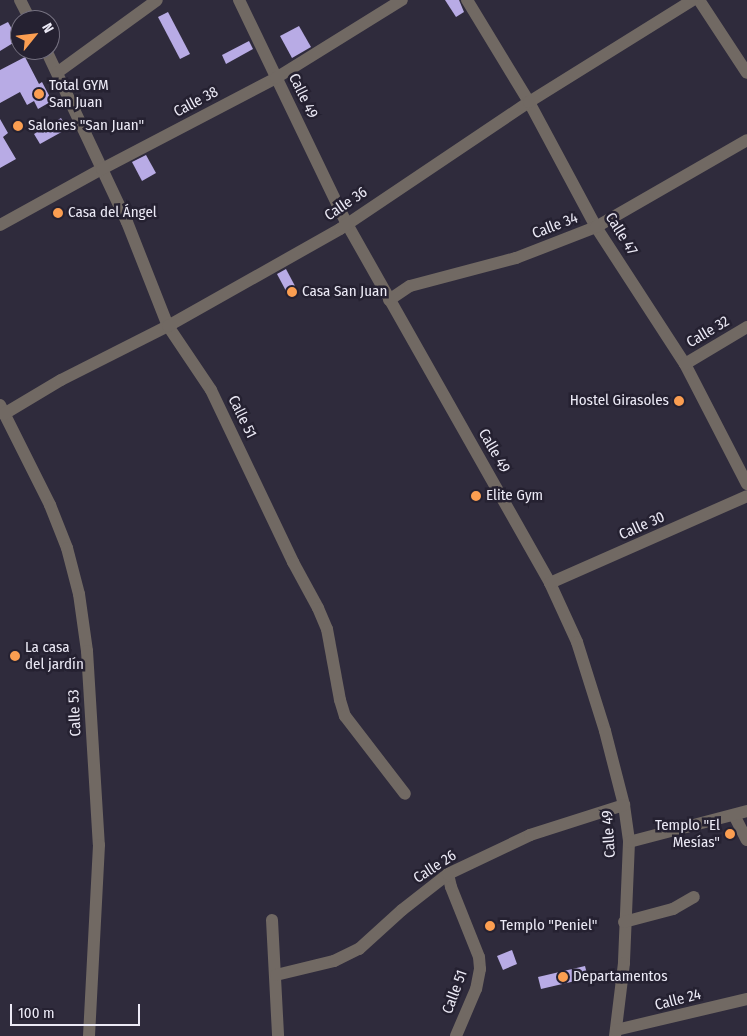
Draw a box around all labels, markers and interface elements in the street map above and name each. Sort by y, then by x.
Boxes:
north arrow [10,10,60,60]
text: N [38,20,57,36]
street label: Calle 49 [284,71,322,121]
place label: Total GYM San Juan [49,76,109,111]
street label: Calle 38 [171,83,221,121]
marker: Total GYM San Juan [33,88,45,100]
place label: Salones "San Juan" [28,117,144,135]
marker: Salones "San Juan" [12,120,24,132]
street label: Calle 36 [321,183,371,225]
place label: Casa del Ángel [68,204,157,222]
marker: Casa del Ángel [52,207,64,219]
street label: Calle 34 [530,209,580,243]
street label: Calle 47 [601,210,641,258]
place label: Casa San Juan [302,283,387,301]
marker: Casa San Juan [286,286,298,298]
street label: Calle 32 [683,312,733,352]
place label: Hostel Girasoles [570,392,669,410]
street label: Calle 51 [224,393,260,441]
marker: Hostel Girasoles [673,395,685,407]
street label: Calle 49 [474,426,514,476]
place label: Elite Gym [486,487,543,505]
marker: Elite Gym [470,490,482,502]
street label: Calle 30 [616,508,668,544]
place label: La casa del jardín [25,638,84,673]
marker: La casa del jardín [9,650,21,662]
street label: Calle 53 [65,689,85,737]
street label: Calle 49 [598,810,620,858]
place label: Templo "El Mesías" [655,816,720,851]
marker: Templo "El Mesías" [724,828,736,840]
street label: Calle 26 [410,847,460,887]
place label: Templo "Peniel" [500,917,597,935]
marker: Templo "Peniel" [484,920,496,932]
street label: Calle 51 [439,968,471,1016]
place label: Departamentos [573,968,668,986]
marker: Departamentos [557,971,569,983]
street label: Calle 24 [653,986,703,1014]
scale bar [12,994,142,1026]
text: 100 m [18,1004,55,1022]

